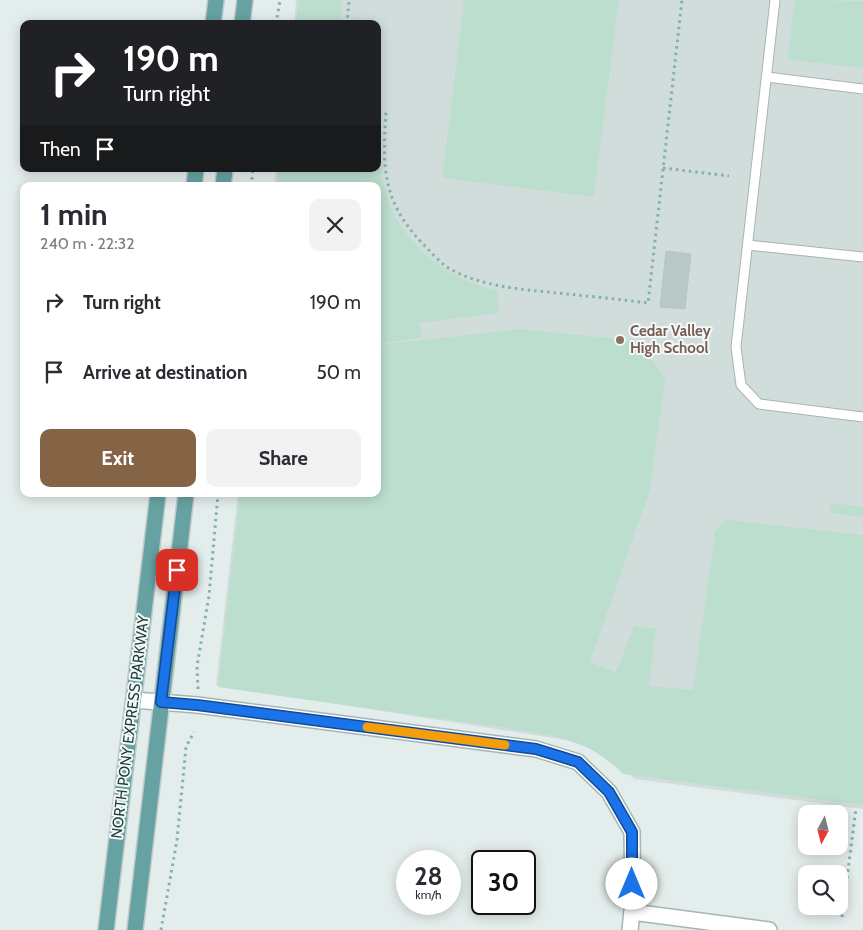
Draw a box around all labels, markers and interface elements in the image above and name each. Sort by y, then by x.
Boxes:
text: 190 m [123,37,219,80]
icon: right [40,40,105,105]
text: Turn right [123,80,210,107]
icon: arrive [91,135,119,163]
text: Then [40,138,81,161]
text: 1 min [40,196,108,233]
button: close [309,199,361,251]
text: 240 m · 22:32 [40,234,135,253]
icon: right [40,288,68,316]
text: Turn right [83,291,161,314]
text: 190 m [310,291,361,314]
place label: Cedar Valley High School [630,322,712,357]
marker: Cedar Valley High School [614,334,626,346]
icon: arrive [40,358,68,386]
text: Arrive at destination [83,361,247,384]
text: 50 m [317,361,361,384]
button: Exit [40,429,196,487]
button: Share [206,429,361,487]
pin [156,549,198,591]
icon: arrive [163,556,191,584]
street label: NORTH PONY EXPRESS PARKWAY [107,614,153,840]
north arrow [798,805,848,855]
map controls [798,805,848,915]
speed limit sign: 30 [471,850,536,915]
position arrow [605,857,657,909]
text: 28 [414,861,443,891]
button: search [798,865,848,915]
text: km/h [415,887,442,902]

